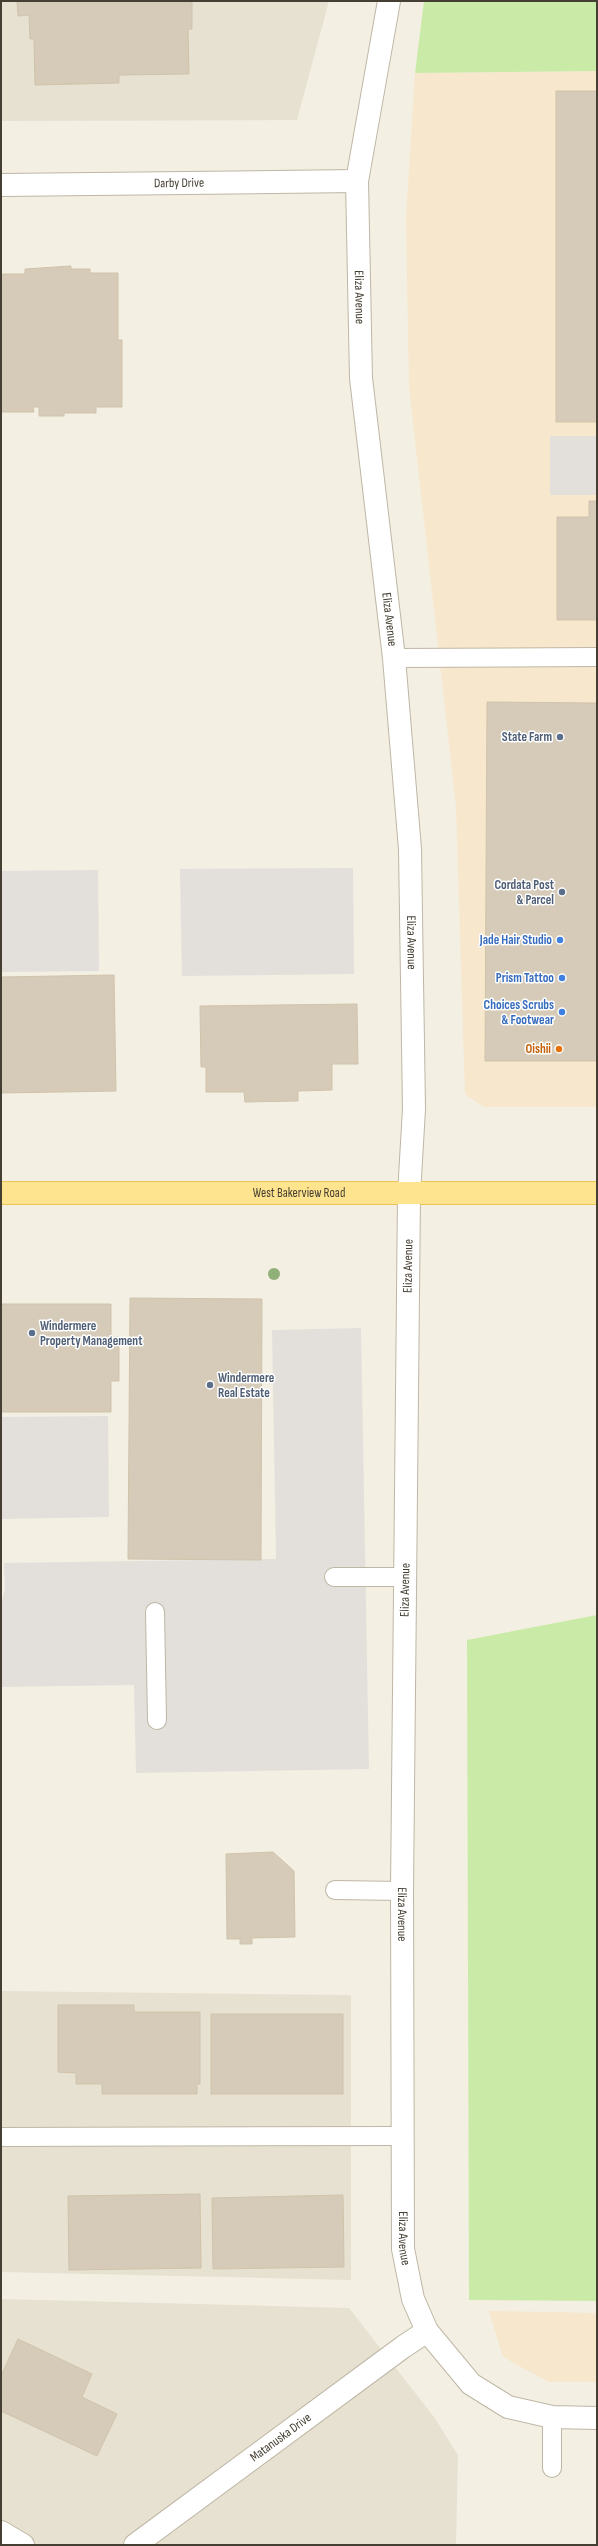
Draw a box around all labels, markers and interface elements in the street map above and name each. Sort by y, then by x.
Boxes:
street label: Darby Drive [154,175,204,191]
street label: Eliza Avenue [351,270,368,324]
street label: Eliza Avenue [378,592,401,647]
place label: State Farm [502,729,552,745]
marker: State Farm [555,732,565,742]
place label: Cordata Post & Parcel [494,877,555,908]
marker: Cordata Post & Parcel [557,887,567,897]
street label: Eliza Avenue [403,915,420,970]
place label: Jade Hair Studio [479,932,552,948]
marker: Jade Hair Studio [555,935,565,945]
place label: Prism Tattoo [496,970,554,986]
marker: Prism Tattoo [557,973,567,983]
place label: Choices Scrubs & Footwear [484,997,554,1028]
marker: Choices Scrubs & Footwear [557,1007,567,1017]
place label: Oishii [526,1041,551,1057]
marker: Oishii [554,1044,564,1054]
street label: West Bakerview Road [253,1185,345,1201]
street label: Eliza Avenue [400,1239,416,1293]
place label: Windermere Property Management [40,1318,143,1349]
marker: Windermere Property Management [27,1328,37,1338]
place label: Windermere Real Estate [218,1370,275,1401]
marker: Windermere Real Estate [205,1380,215,1390]
street label: Eliza Avenue [397,1563,413,1617]
street label: Eliza Avenue [394,1887,410,1941]
street label: Eliza Avenue [395,2211,414,2267]
street label: Matanuska Drive [247,2410,314,2465]

